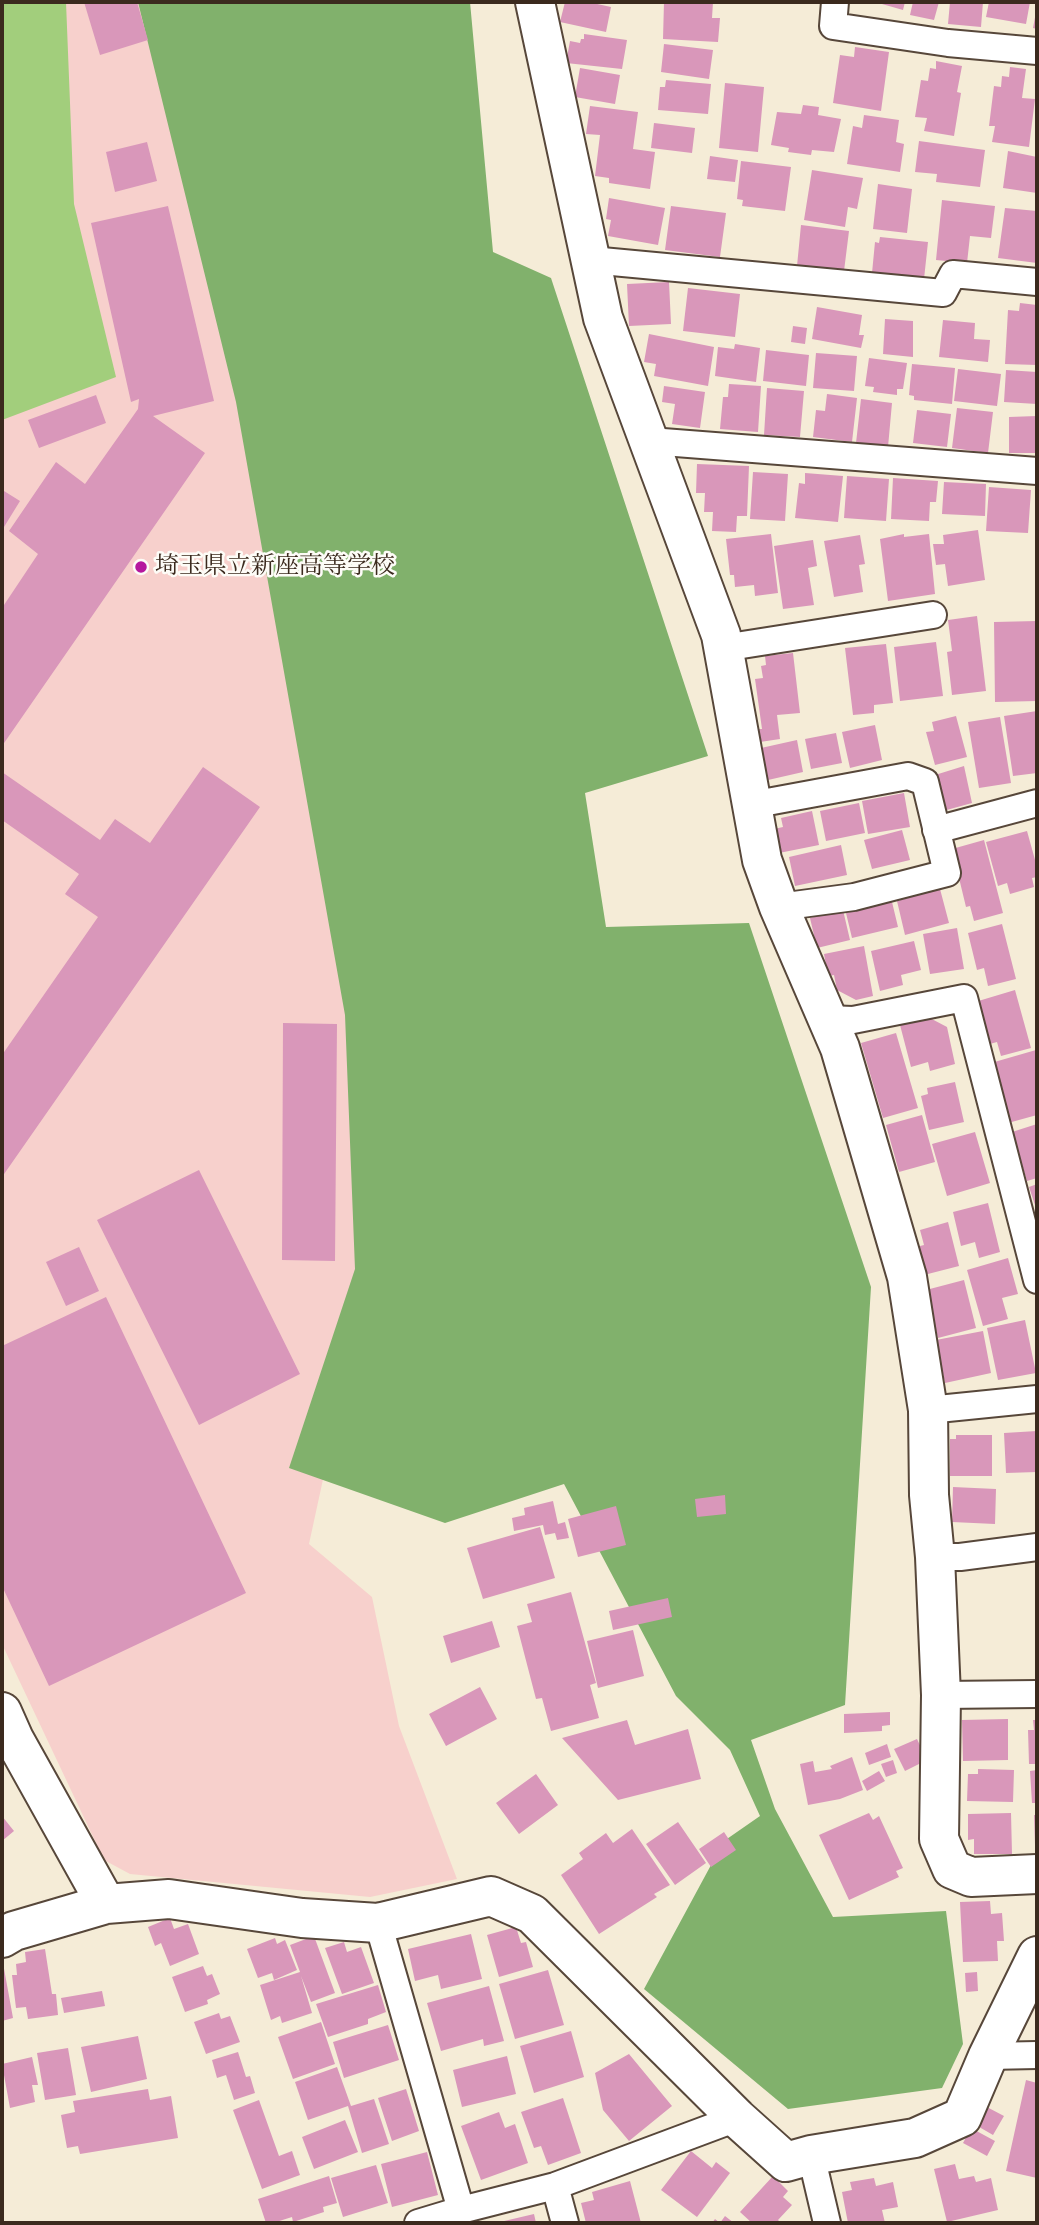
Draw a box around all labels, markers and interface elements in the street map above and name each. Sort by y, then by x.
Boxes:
place label: 埼玉県立新座高等学校 [155,553,395,581]
marker: 埼玉県立新座高等学校 [133,559,149,575]

